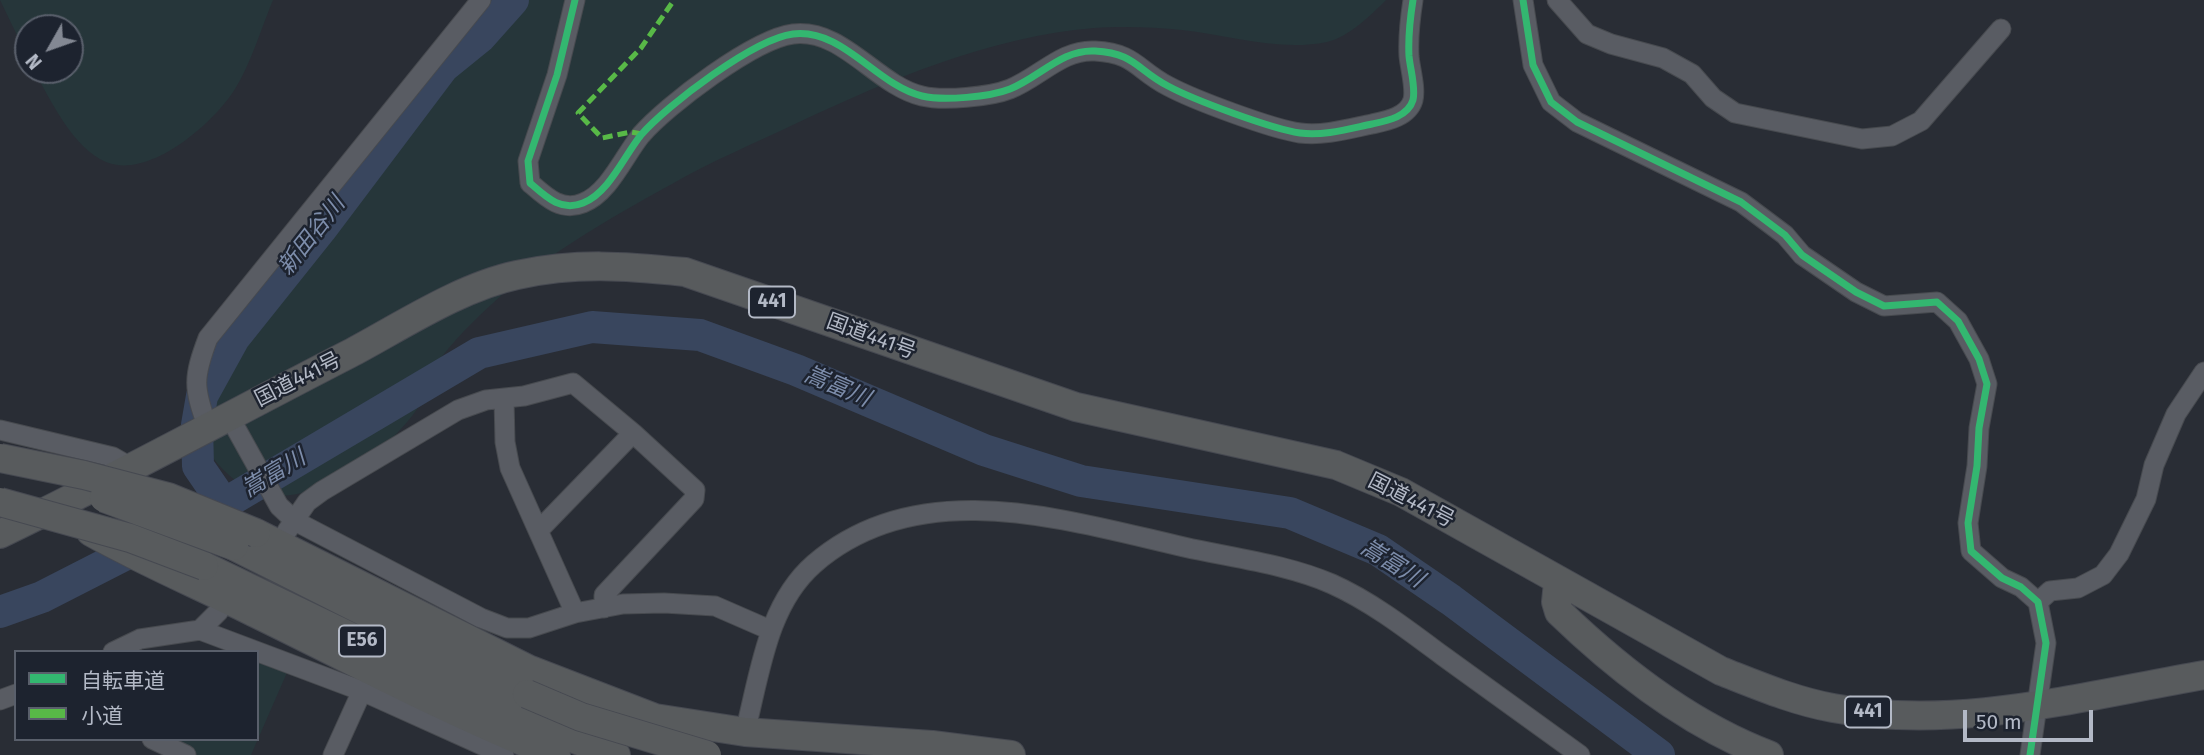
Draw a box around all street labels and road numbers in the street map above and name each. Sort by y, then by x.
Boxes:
road number: 441 [749,286,795,318]
street label: 国道441号 [823,309,919,365]
street label: 国道441号 [251,348,345,412]
street label: 国道441号 [1364,469,1458,533]
road number: E56 [339,626,385,656]
road number: 441 [1845,696,1891,727]

